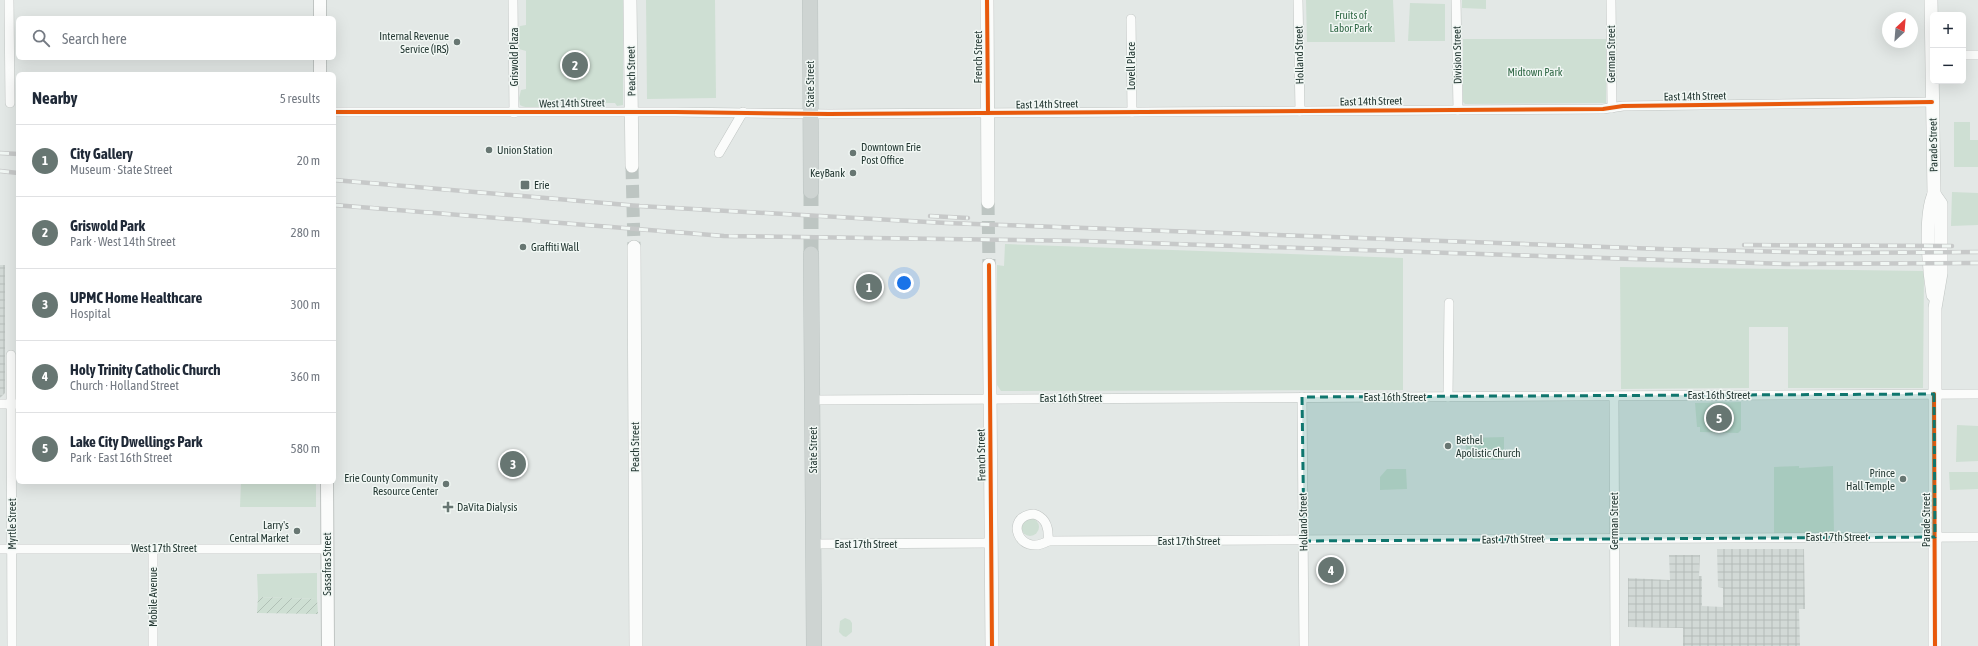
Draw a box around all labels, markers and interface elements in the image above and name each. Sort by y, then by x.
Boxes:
park label: Fruits of Labor Park [1330,9,1373,34]
north arrow [1882,12,1918,48]
map controls [1930,12,1966,84]
button: + [1930,12,1966,48]
search box [16,16,336,60]
street label: German Street [1605,25,1617,83]
street label: Holland Street [1292,26,1306,84]
street label: Division Street [1450,26,1464,84]
icon: search [30,27,52,49]
street label: Griswold Plaza [508,27,520,87]
text: Search here [62,30,127,47]
place label: Internal Revenue Service (IRS) [379,30,449,55]
street label: French Street [972,31,984,83]
marker: Internal Revenue Service (IRS) [452,37,462,47]
street label: Lovell Place [1125,42,1137,90]
street label: Peach Street [625,46,637,96]
button: − [1930,48,1966,84]
pin: 2 [562,50,588,80]
street label: State Street [804,61,816,107]
park label: Midtown Park [1507,66,1563,78]
text: Nearby [32,88,78,108]
street label: East 14th Street [1663,89,1727,103]
text: 5 results [280,91,320,106]
street label: East 14th Street [1339,94,1403,108]
street label: West 14th Street [539,96,605,110]
street label: East 14th Street [1015,97,1079,111]
street label: Parade Street [1927,118,1939,172]
place label: Downtown Erie Post Office [861,141,921,166]
place label: Union Station [497,144,552,156]
text: City Gallery [70,145,133,162]
marker: Union Station [484,145,494,155]
marker: Downtown Erie Post Office [848,148,858,158]
text: 1 [42,153,48,168]
text: 20 m [297,153,320,168]
text: Museum · State Street [70,162,173,177]
place label: KeyBank [810,167,845,179]
marker: KeyBank [848,168,858,178]
marker: Erie [519,179,531,191]
place label: Erie [534,179,549,191]
text: Griswold Park [70,217,145,234]
text: 2 [42,225,48,240]
text: 280 m [291,225,320,240]
text: Park · West 14th Street [70,234,176,249]
place label: Graffiti Wall [531,241,579,253]
marker: Graffiti Wall [518,242,528,252]
pin: 1 [856,272,882,302]
your location [894,273,914,293]
text: UPMC Home Healthcare [70,289,202,306]
text: 3 [42,297,48,312]
text: 300 m [291,297,320,312]
text: Hospital [70,306,111,321]
text: Holy Trinity Catholic Church [70,361,221,378]
text: 4 [42,369,48,384]
text: 360 m [291,369,320,384]
text: Church · Holland Street [70,378,179,393]
street label: East 16th Street [1688,389,1750,401]
street label: East 16th Street [1364,391,1426,403]
street label: East 16th Street [1040,392,1102,404]
pin: 5 [1706,403,1732,433]
street label: Peach Street [629,422,641,472]
street label: State Street [807,427,819,473]
street label: French Street [975,428,987,482]
text: Lake City Dwellings Park [70,433,202,450]
place label: Bethel Apolistic Church [1456,434,1521,459]
text: 5 [42,441,48,456]
text: 580 m [291,441,320,456]
marker: Bethel Apolistic Church [1443,441,1453,451]
pin: 3 [500,449,526,479]
text: Park · East 16th Street [70,450,172,465]
place label: Prince Hall Temple [1846,467,1895,492]
place label: Erie County Community Resource Center [344,472,439,497]
marker: Prince Hall Temple [1898,474,1908,484]
marker: Erie County Community Resource Center [441,479,451,489]
street label: German Street [1608,492,1620,550]
street label: Holland Street [1296,493,1310,551]
street label: Parade Street [1920,493,1932,547]
street label: Myrtle Street [6,498,18,550]
marker: DaVita Dialysis [442,501,454,513]
place label: DaVita Dialysis [457,501,518,513]
place label: Larry's Central Market [229,519,289,544]
marker: Larry's Central Market [292,526,302,536]
street label: East 17th Street [1806,531,1868,543]
street label: Sassafras Street [321,532,333,596]
street label: East 17th Street [1481,532,1545,546]
street label: East 17th Street [1158,535,1220,547]
street label: East 17th Street [835,538,897,550]
street label: West 17th Street [131,542,197,554]
pin: 4 [1318,555,1344,585]
street label: Mobile Avenue [147,567,159,627]

